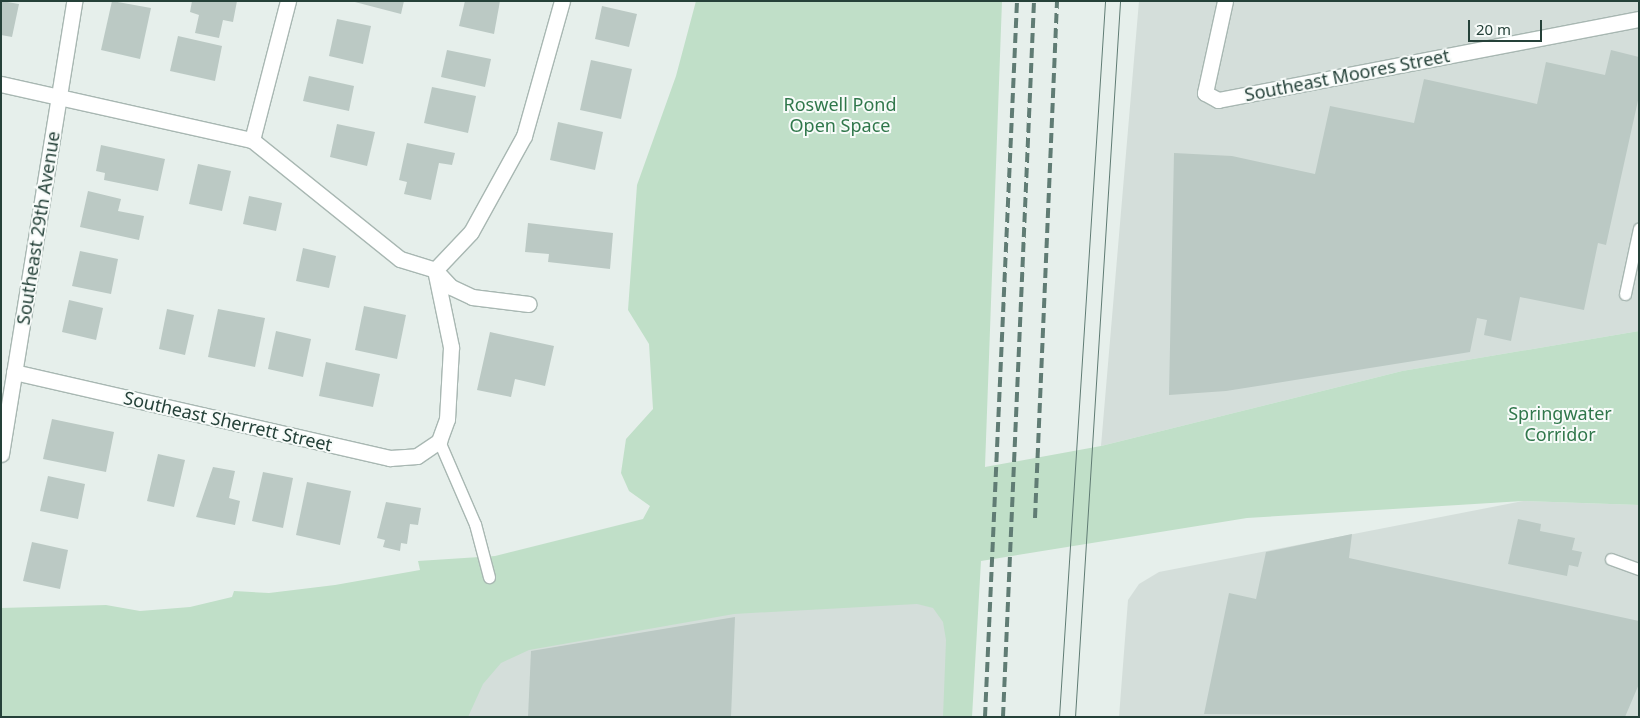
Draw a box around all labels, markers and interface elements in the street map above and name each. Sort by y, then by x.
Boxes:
scale bar [1470,10,1544,42]
text: 20 m [1476,19,1511,39]
street label: Southeast Moores Street [1243,45,1451,105]
park label: Roswell Pond Open Space [784,94,896,136]
street label: Southeast 29th Avenue [12,130,64,326]
street label: Southeast Sherrett Street [122,386,334,456]
park label: Springwater Corridor [1508,403,1612,446]

